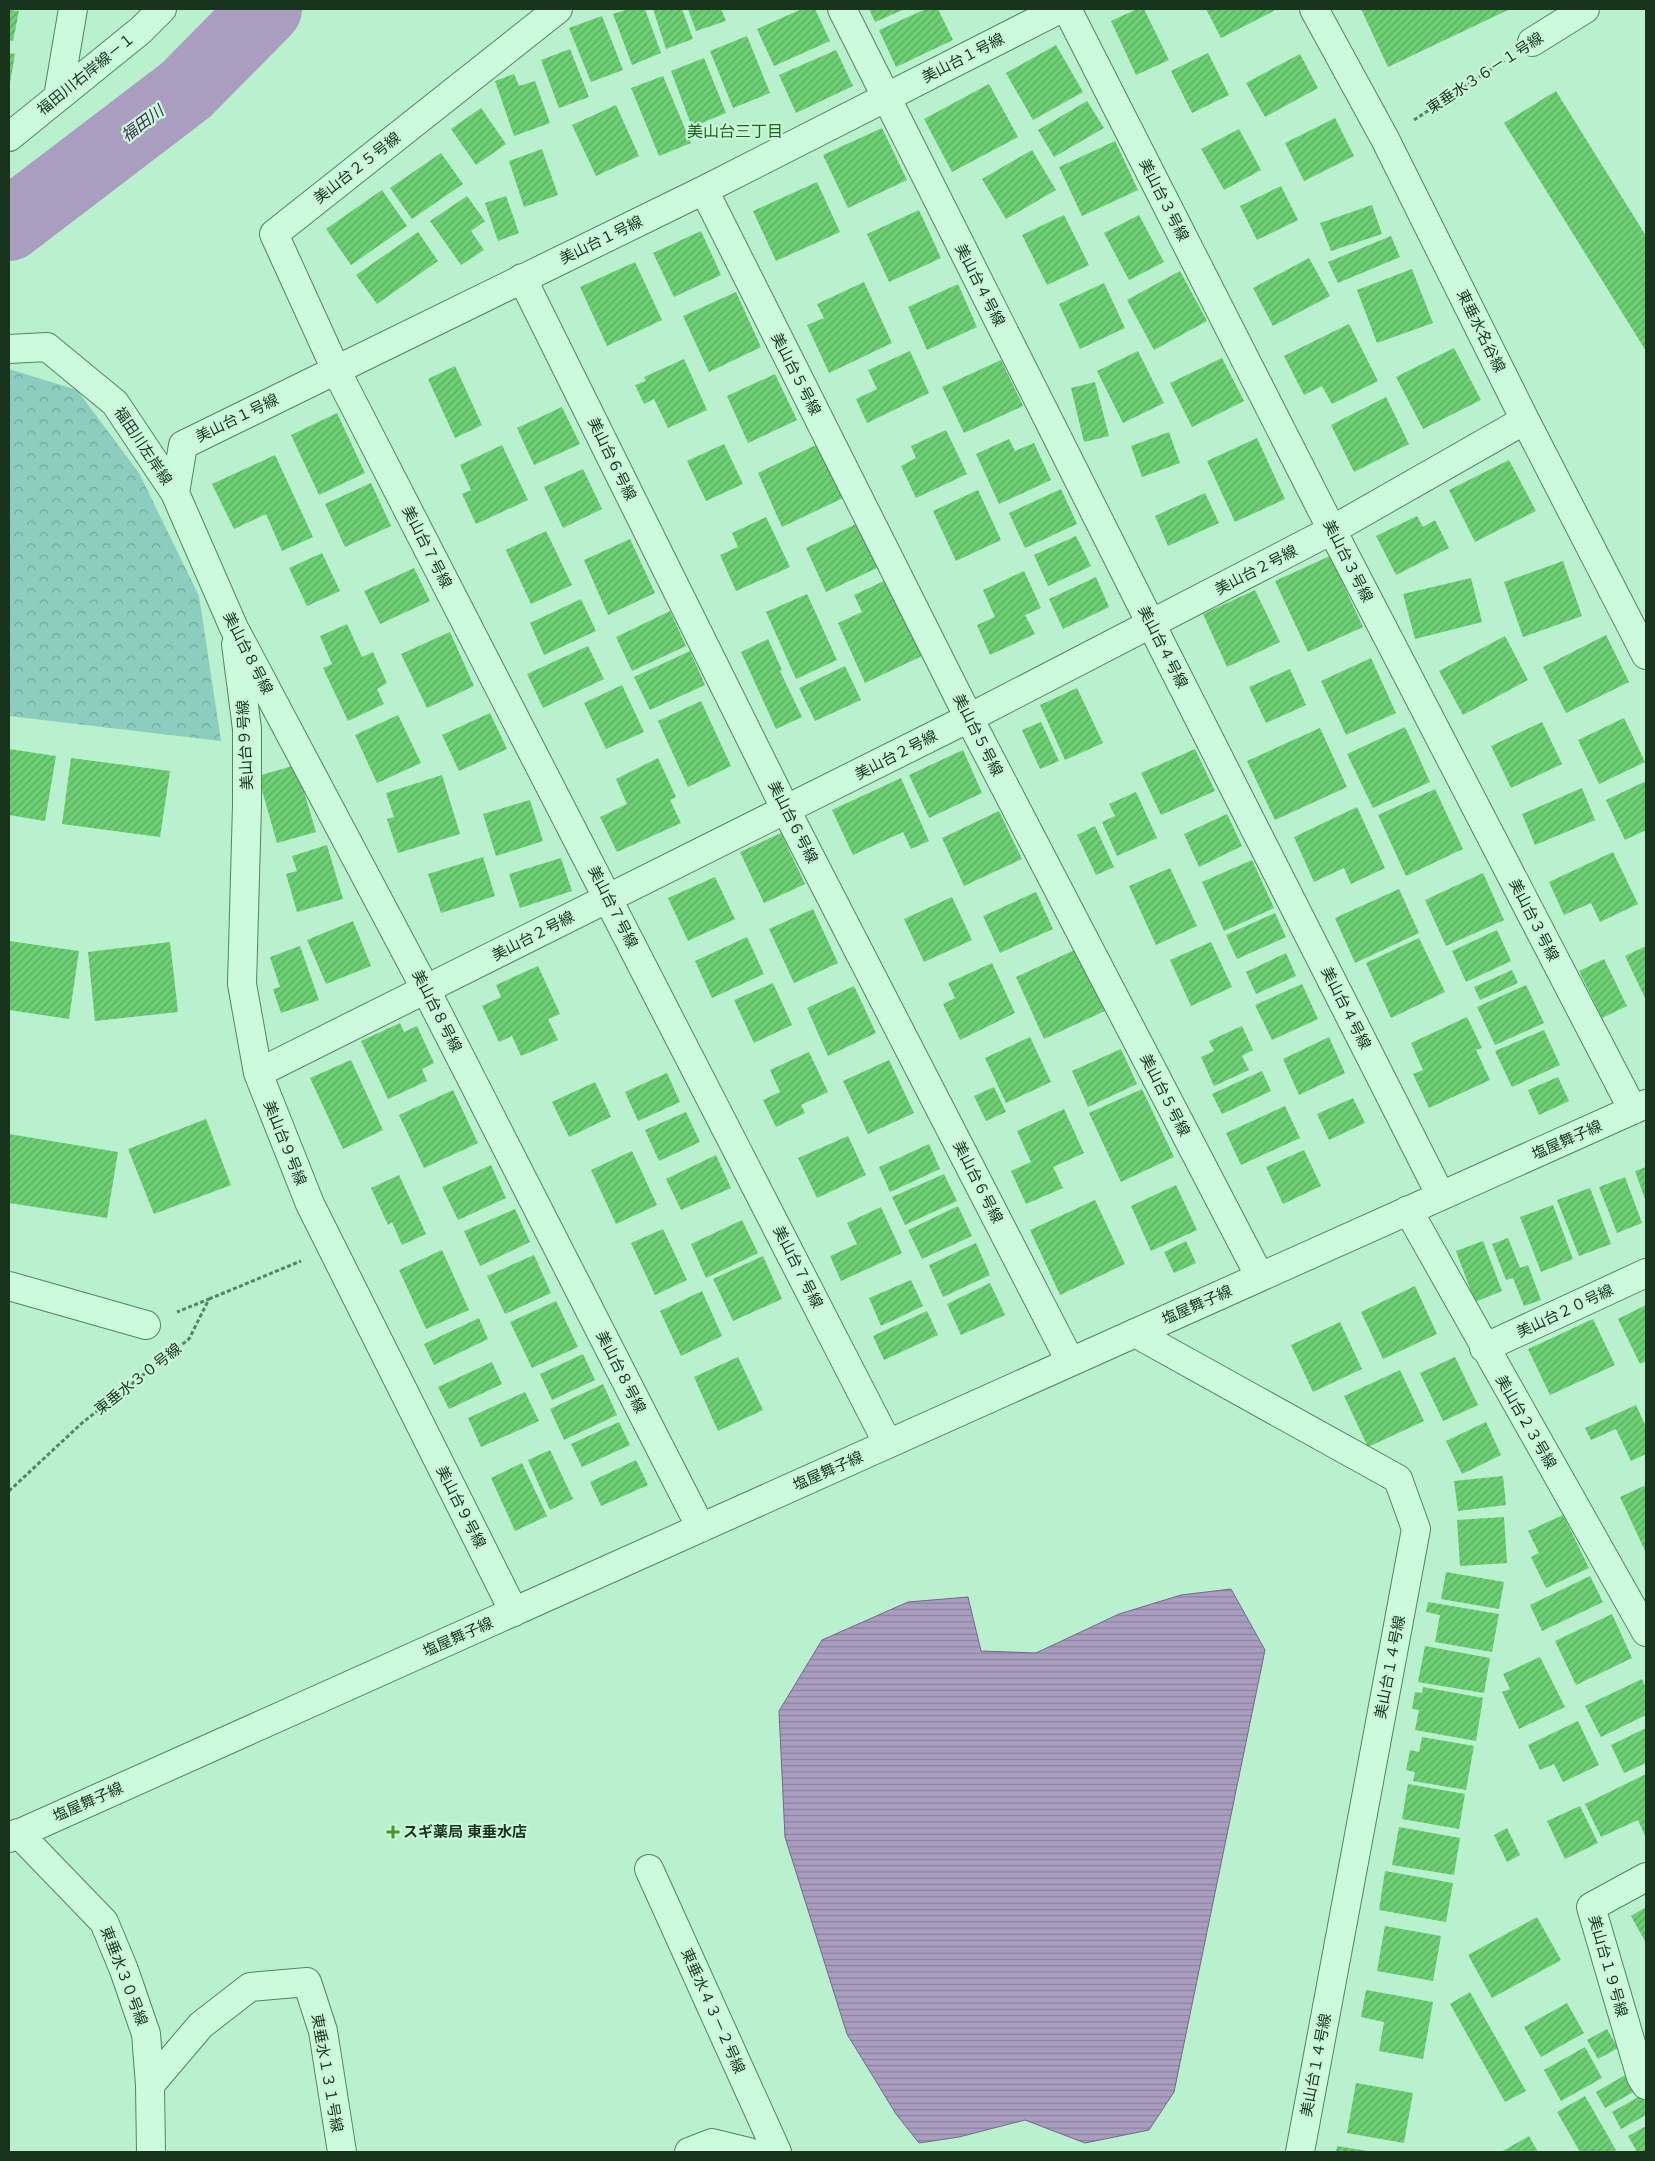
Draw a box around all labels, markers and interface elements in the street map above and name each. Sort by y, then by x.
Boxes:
street label: 福田川右岸線－１ [33,28,138,119]
street label: 東垂水３６－１号線 [1423,28,1547,117]
street label: 美山台１号線 [918,29,1007,86]
water label: 福田川 [117,99,169,145]
district label: 美山台三丁目 [687,121,783,141]
street label: 美山台２５号線 [309,128,404,207]
street label: 美山台３号線 [1136,155,1193,244]
street label: 美山台１号線 [556,211,645,268]
street label: 美山台４号線 [952,240,1009,329]
street label: 東垂水名谷線 [1453,286,1510,375]
street label: 美山台５号線 [768,329,825,418]
street label: 美山台１号線 [192,389,281,446]
street label: 福田川左岸線 [110,403,176,488]
street label: 美山台６号線 [584,414,641,503]
street label: 美山台７号線 [399,502,456,591]
street label: 美山台３号線 [1320,516,1377,605]
street label: 美山台２号線 [1211,541,1300,598]
street label: 美山台４号線 [1135,602,1192,691]
street label: 美山台８号線 [220,608,277,697]
street label: 美山台５号線 [950,690,1007,779]
street label: 美山台９号線 [233,700,256,790]
street label: 美山台２号線 [851,726,940,783]
street label: 美山台６号線 [765,777,822,866]
street label: 美山台７号線 [585,862,642,951]
street label: 美山台３号線 [1506,875,1563,964]
street label: 美山台２号線 [488,907,577,964]
street label: 美山台４号線 [1318,963,1375,1052]
street label: 美山台８号線 [409,966,466,1055]
street label: 美山台５号線 [1137,1050,1194,1139]
street label: 美山台９号線 [260,1098,311,1188]
street label: 塩屋舞子線 [1529,1116,1605,1163]
street label: 美山台６号線 [950,1137,1007,1226]
street label: 美山台７号線 [770,1222,827,1311]
street label: 美山台２０号線 [1513,1280,1616,1341]
street label: 塩屋舞子線 [1159,1281,1235,1328]
street label: 美山台８号線 [593,1327,650,1416]
street label: 東垂水３０号線 [90,1339,185,1418]
street label: 美山台２３号線 [1492,1372,1561,1472]
street label: 塩屋舞子線 [790,1447,866,1494]
street label: 美山台９号線 [433,1462,490,1551]
street label: 塩屋舞子線 [420,1613,496,1660]
street label: 美山台１４号線 [1370,1614,1409,1720]
street label: 塩屋舞子線 [50,1778,126,1825]
place label: スギ薬局 東垂水店 [403,1822,527,1841]
marker: スギ薬局 東垂水店 [387,1826,399,1838]
street label: 美山台１９号線 [1585,1913,1632,2019]
street label: 東垂水３０号線 [97,1923,152,2028]
street label: 東垂水４３－２号線 [677,1945,750,2076]
street label: 東垂水１３１号線 [308,2012,347,2134]
street label: 美山台１４号線 [1296,2012,1335,2118]

